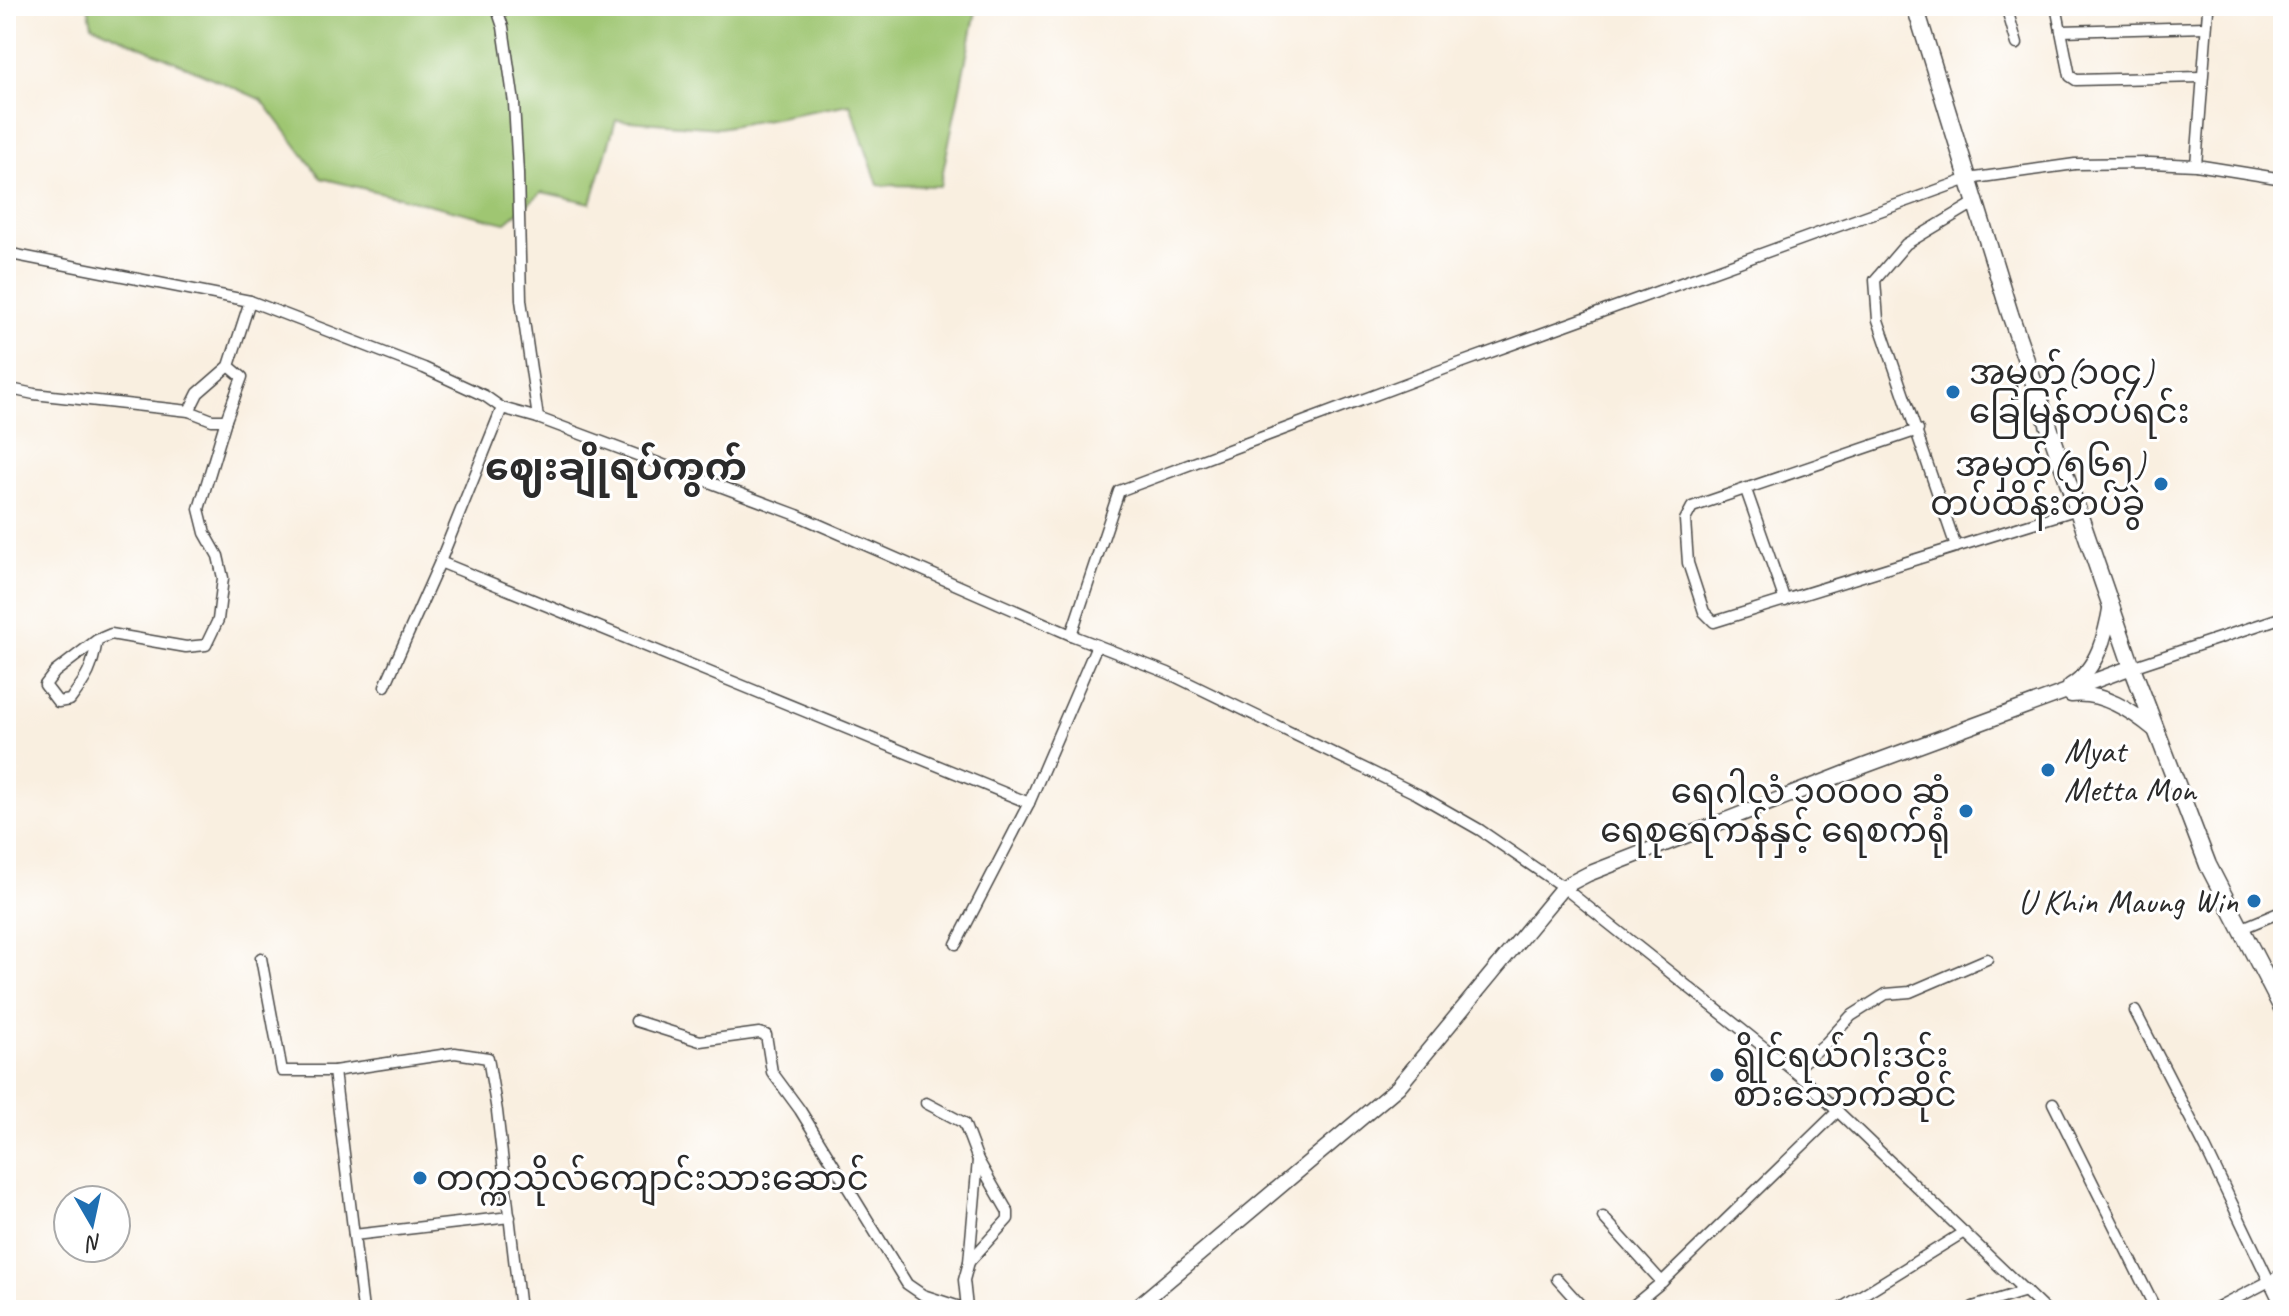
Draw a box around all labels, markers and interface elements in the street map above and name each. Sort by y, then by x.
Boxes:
place label: အမှတ်(၁၀၄) ခြေမြန်တပ်ရင်း [1969,348,2189,439]
marker: အမှတ်(၁၀၄) ခြေမြန်တပ်ရင်း [1944,383,1962,401]
place label: အမှတ်(၅၆၅) တပ်ထိန်းတပ်ခွဲ [1930,440,2147,531]
district label: ဈေးချိုရပ်ကွက် [485,441,747,498]
marker: အမှတ်(၅၆၅) တပ်ထိန်းတပ်ခွဲ [2152,475,2170,493]
place label: Myat Metta Mon [2064,729,2197,811]
marker: Myat Metta Mon [2039,761,2057,779]
place label: ရေဂါလံ ၁၀၀၀၀ ဆံ့ ရေစုရေကန်နှင့် ရေစက်ရုံ [1600,768,1950,858]
marker: ရေဂါလံ ၁၀၀၀၀ ဆံ့ ရေစုရေကန်နှင့် ရေစက်ရုံ [1957,802,1975,820]
place label: U Khin Maung Win [2018,880,2239,923]
marker: U Khin Maung Win [2245,892,2263,910]
place label: ရွိုင်ရယ်ဂါးဒင်း စားသောက်ဆိုင် [1733,1031,1957,1122]
marker: ရွိုင်ရယ်ဂါးဒင်း စားသောက်ဆိုင် [1708,1066,1726,1084]
place label: တက္ကသိုလ်ကျောင်းသားဆောင် [436,1154,869,1207]
marker: တက္ကသိုလ်ကျောင်းသားဆောင် [411,1169,429,1187]
north arrow [52,1184,132,1264]
text: N [83,1228,104,1258]

